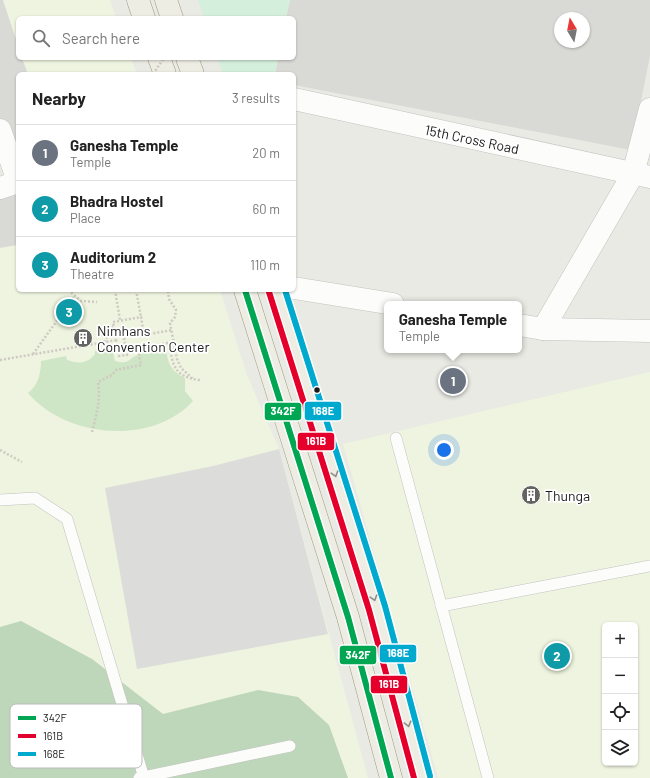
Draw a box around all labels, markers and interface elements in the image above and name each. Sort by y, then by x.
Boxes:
north arrow [554,12,590,48]
search box [16,16,296,60]
icon: search [30,27,52,49]
text: Search here [62,29,140,47]
text: Nearby [32,88,86,108]
text: 3 results [232,90,280,106]
street label: 15th Cross Road [423,121,521,157]
text: Ganesha Temple [70,136,179,154]
text: 1 [43,145,47,161]
text: 20 m [252,145,280,161]
text: Temple [70,154,111,170]
text: Bhadra Hostel [70,192,163,210]
text: 2 [41,201,49,217]
text: 60 m [253,201,280,217]
text: Place [70,210,101,226]
text: Auditorium 2 [70,248,156,266]
text: 3 [41,257,49,273]
text: 110 m [250,257,280,273]
text: Theatre [70,266,114,282]
pin: 3 [56,297,82,327]
popup [384,301,522,353]
text: Ganesha Temple [399,310,507,328]
place label: Nimhans Convention Center [97,322,210,355]
building icon: Nimhans Convention Center [72,327,94,349]
text: Temple [399,328,440,344]
pin: 1 [440,366,466,396]
unlabelled marker [312,385,322,395]
line badge: 168E [304,401,342,421]
line badge: 342F [264,402,302,421]
text: 342F [271,404,295,417]
text: 168E [312,404,335,417]
line badge: 161B [297,432,335,451]
text: 161B [306,434,326,447]
your location [434,440,454,460]
one-way arrow [330,470,339,477]
building icon: Thunga [520,484,542,506]
place label: Thunga [545,487,590,504]
one-way arrow [369,594,378,601]
map controls [602,622,638,766]
button: + [602,622,638,658]
pin: 2 [544,641,570,671]
line badge: 168E [379,644,417,663]
line badge: 342F [339,645,377,665]
text: 168E [387,646,410,659]
text: 342F [346,648,370,661]
button: − [602,658,638,694]
line badge: 161B [370,675,408,694]
text: 161B [379,677,399,690]
button: locate [602,694,638,730]
legend [10,704,142,768]
text: 342F [43,711,67,724]
one-way arrow [403,720,411,727]
text: 161B [43,729,63,742]
button: layers [602,730,638,766]
text: 168E [43,747,65,760]

